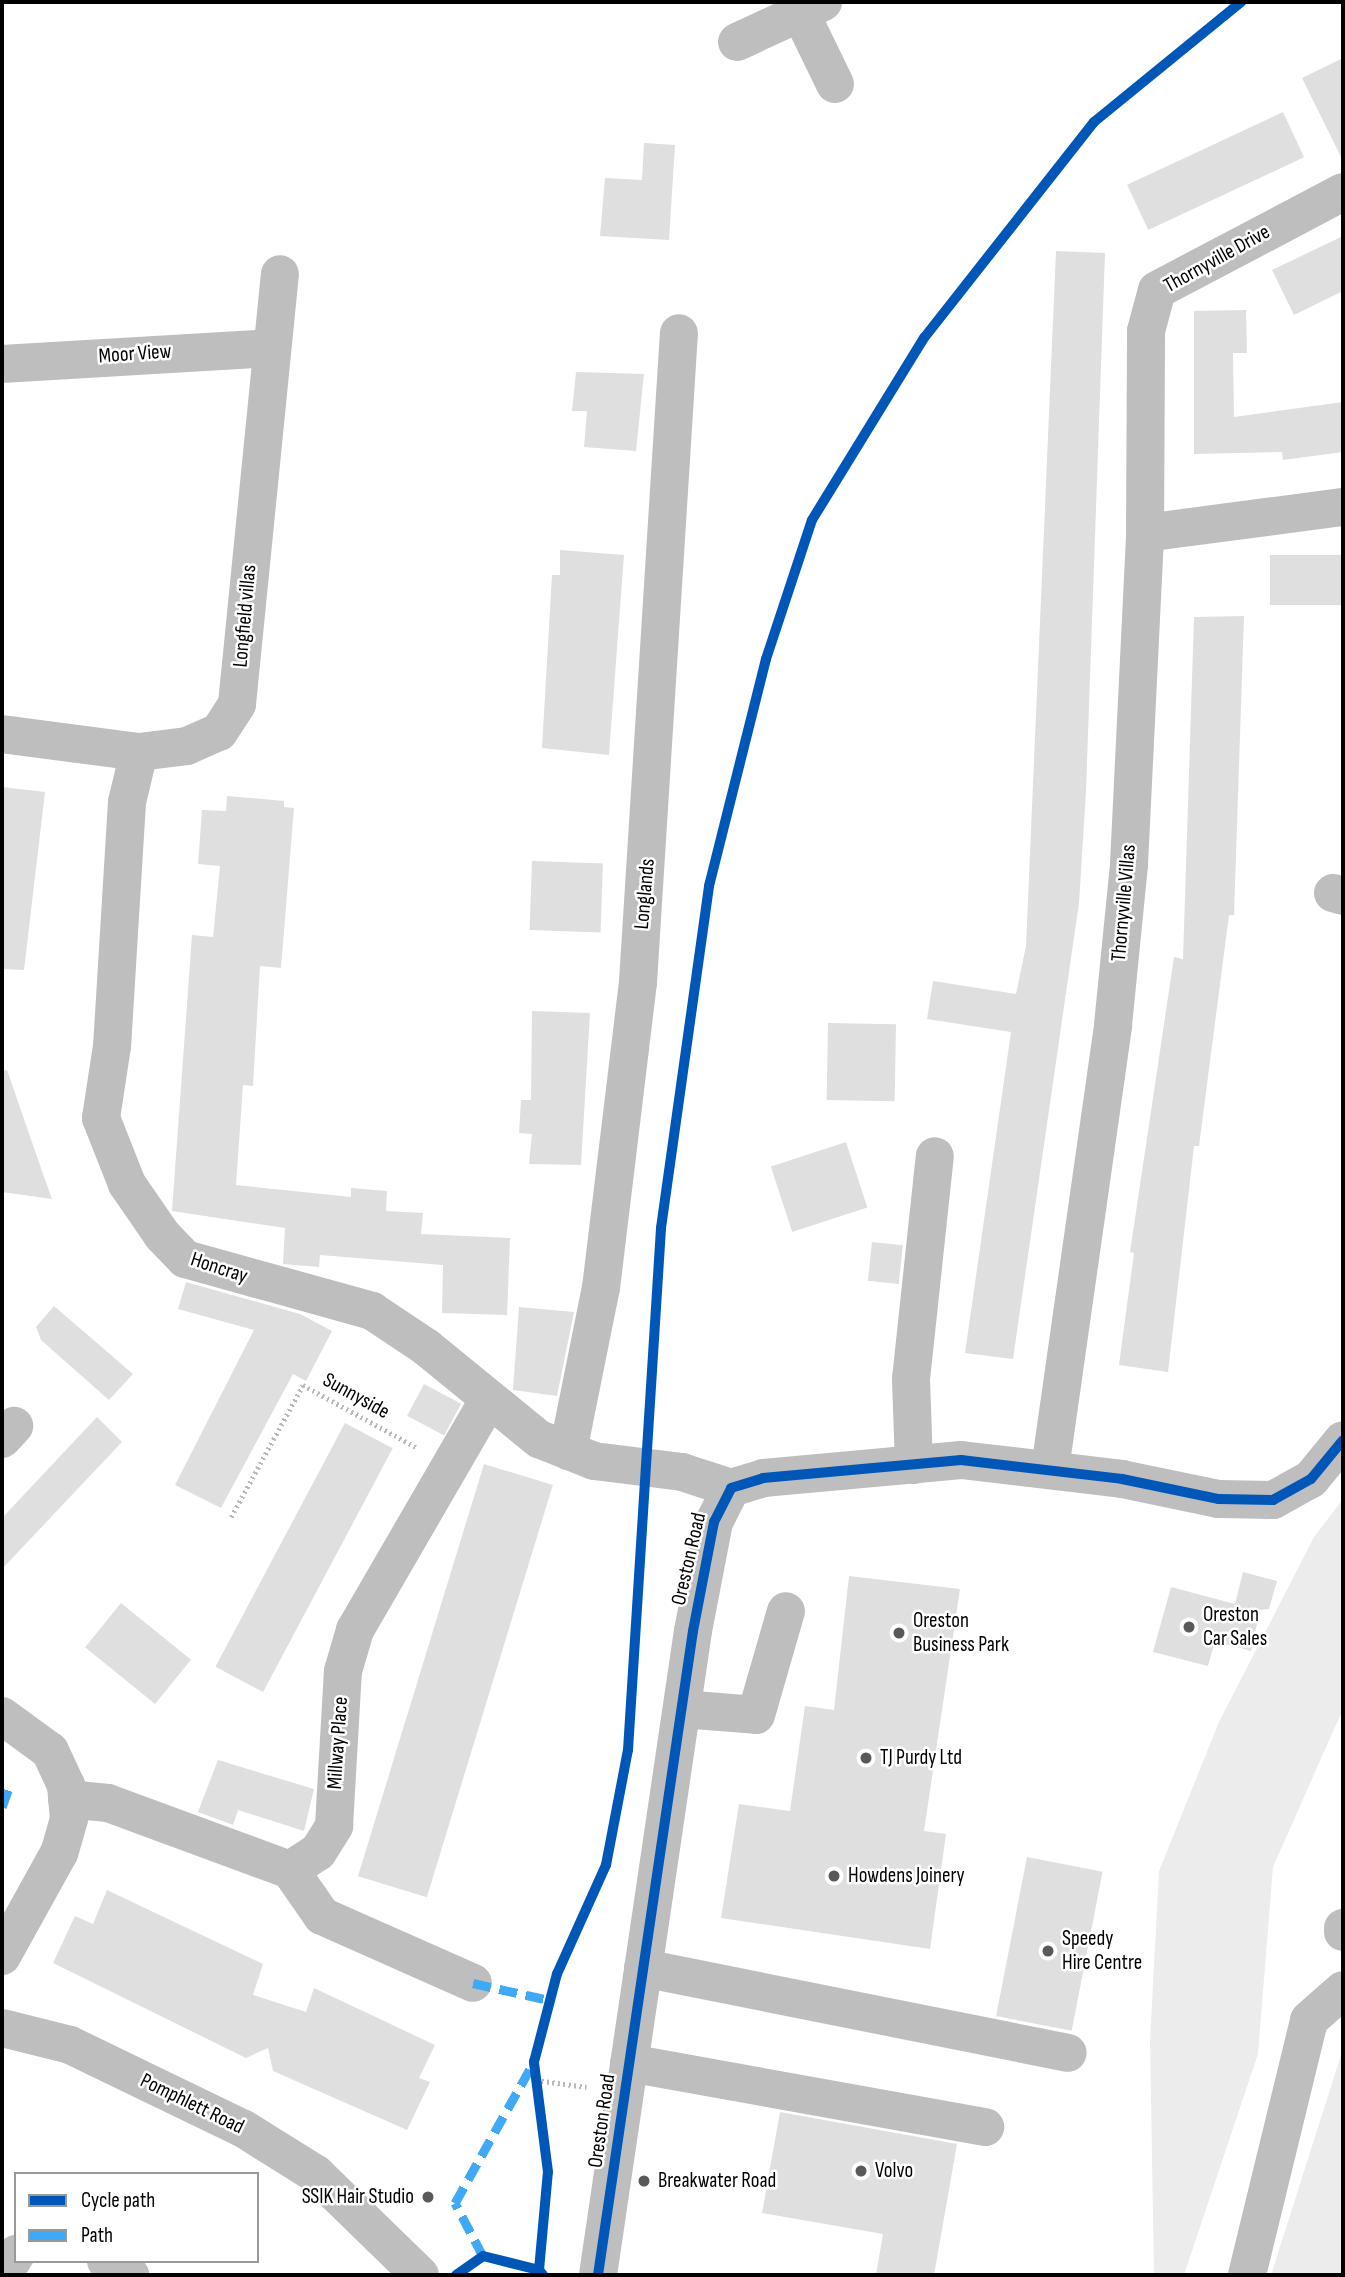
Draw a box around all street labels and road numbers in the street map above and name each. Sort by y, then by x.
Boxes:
street label: Thornyville Drive [1160,220,1274,298]
street label: Moor View [98,339,172,369]
street label: Longfield villas [228,564,262,668]
street label: Thornyville Villas [1106,843,1142,963]
street label: Longlands [629,858,661,930]
street label: Honcray [187,1247,251,1289]
street label: Sunnyside [318,1367,394,1425]
street label: Oreston Road [666,1510,712,1608]
street label: Millway Place [322,1696,354,1790]
street label: Pomphlett Road [136,2068,248,2140]
street label: Oreston Road [583,2073,621,2169]

